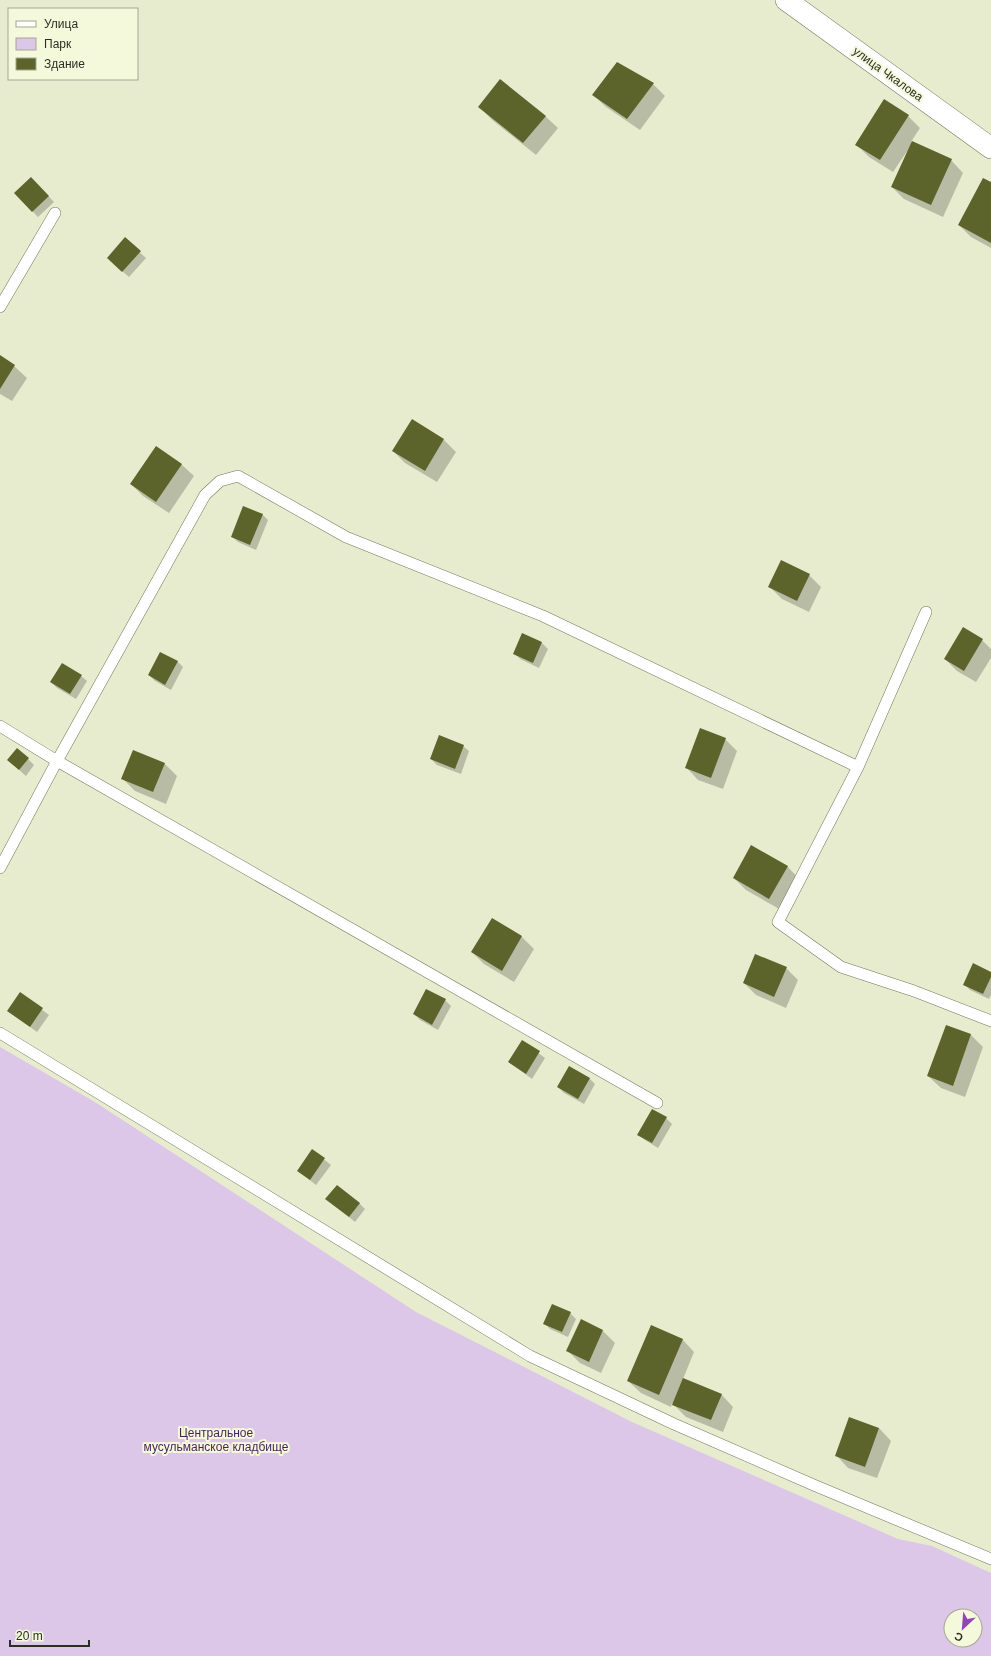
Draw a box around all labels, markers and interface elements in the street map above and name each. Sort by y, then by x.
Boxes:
legend [8,8,138,80]
text: Улица [44,17,78,31]
text: Парк [44,37,72,51]
street label: улица Чкалова [850,44,926,104]
text: Здание [44,57,85,71]
park label: Центральное мусульманское кладбище [144,1426,289,1454]
north arrow [943,1608,983,1648]
scale bar [10,1622,89,1648]
text: 20 m [16,1629,43,1643]
text: С [952,1630,965,1644]

